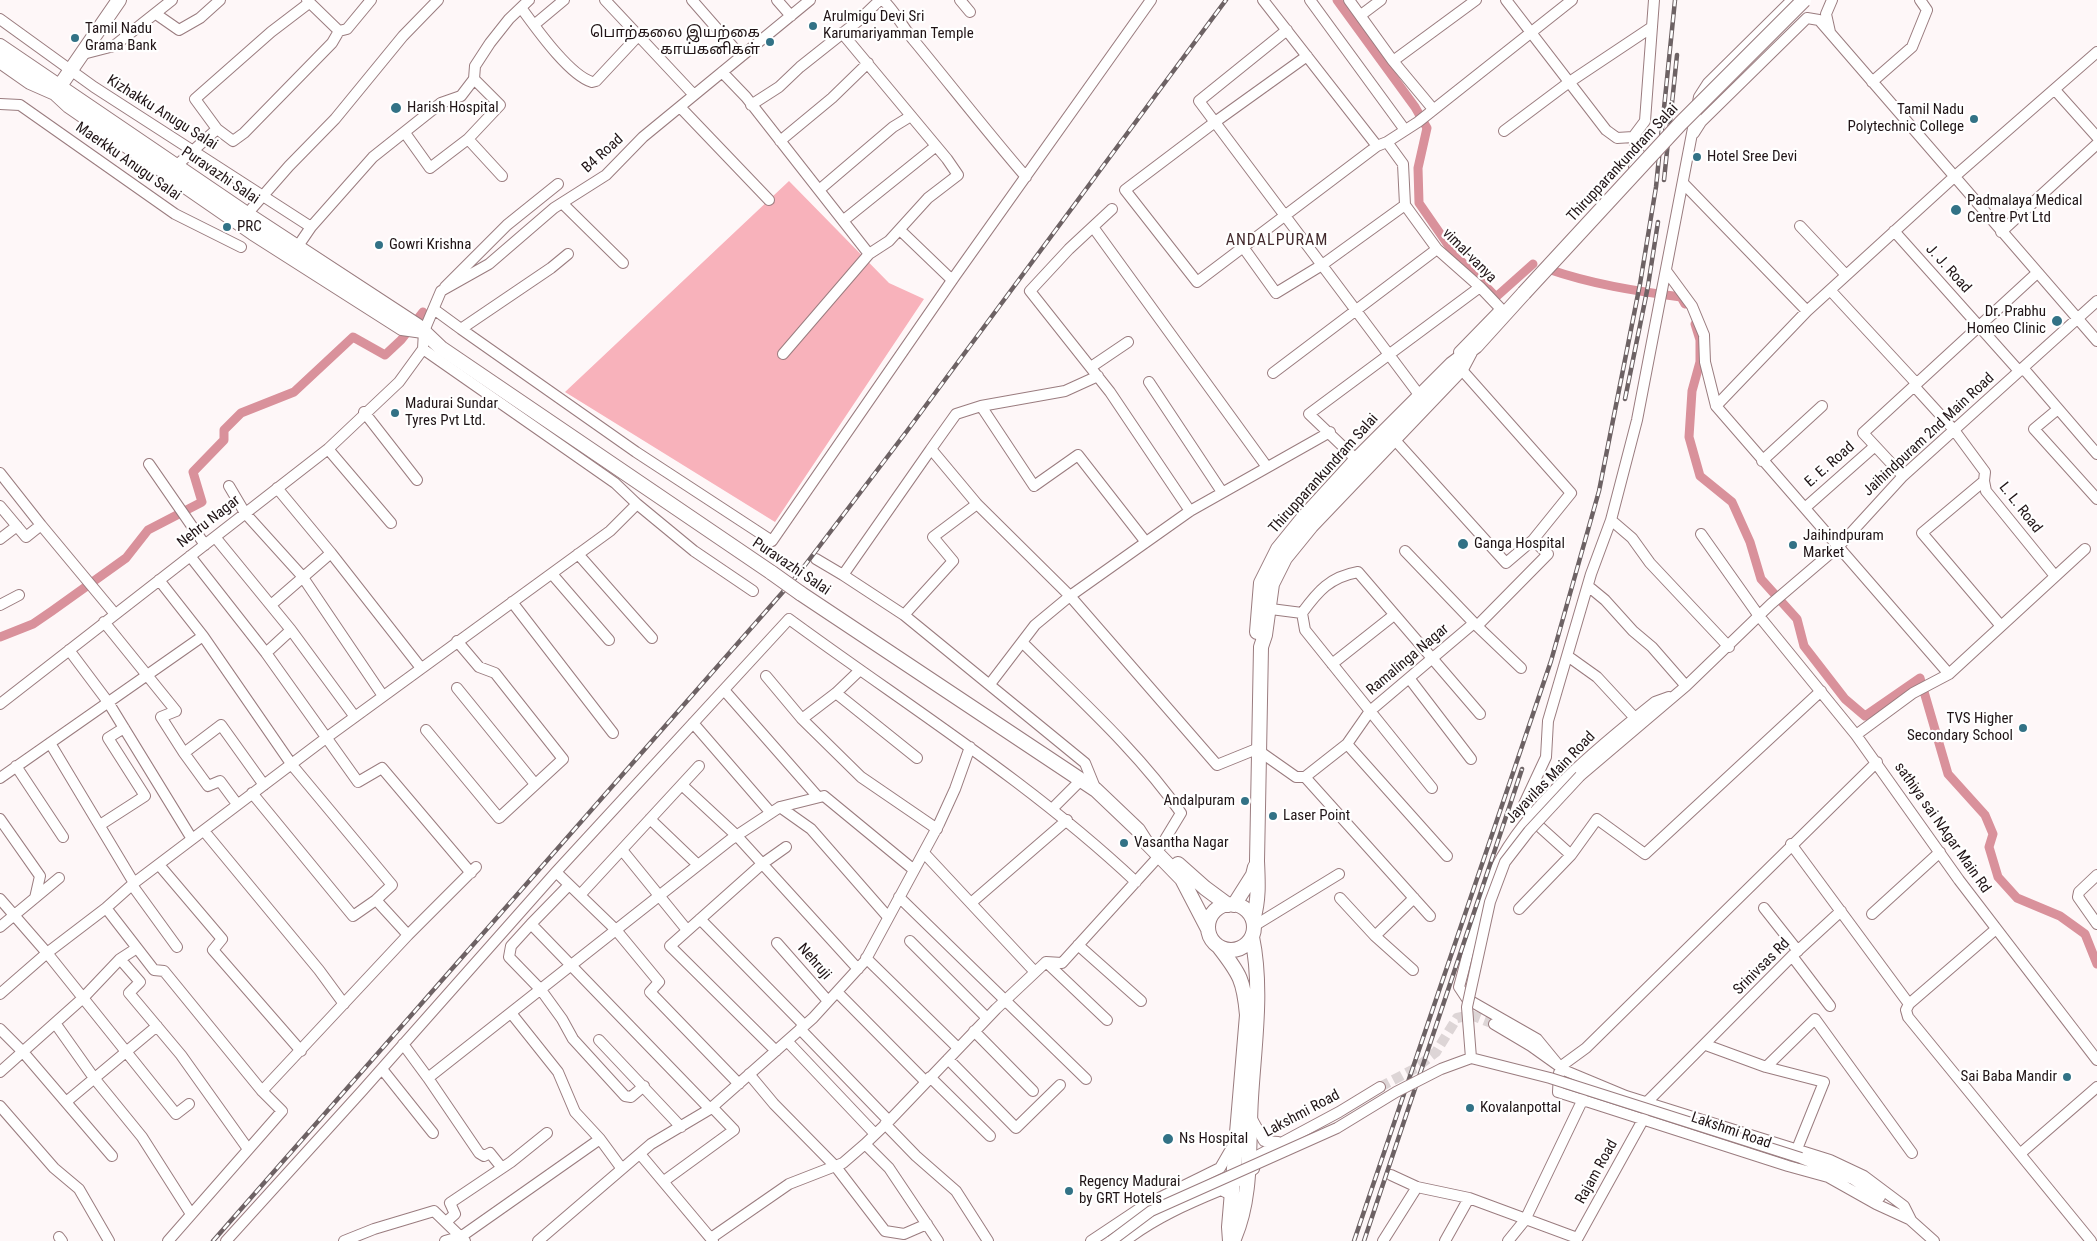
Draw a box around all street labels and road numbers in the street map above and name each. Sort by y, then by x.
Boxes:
street label: Kizhakku Anugu Salai [103,72,221,154]
street label: Thirupparankundram Salai [1564,100,1682,226]
street label: Maerkku Anugu Salai [72,119,184,205]
street label: B4 Road [579,131,627,177]
street label: Puravazhi Salai [178,143,262,209]
street label: vimal-vanya [1438,225,1500,287]
street label: J. J. Road [1921,241,1975,297]
street label: Jaihindpuram 2nd Main Road [1860,370,1998,500]
street label: Thirupparankundram Salai [1265,410,1383,538]
street label: E. E. Road [1802,439,1858,491]
street label: L. L. Road [1995,479,2045,537]
street label: Nehru Nagar [174,492,244,552]
street label: Puravazhi Salai [749,534,833,600]
street label: Ramalinga Nagar [1363,621,1453,699]
street label: Jayavilas Main Road [1502,728,1600,828]
street label: sathiya sai NAgar Main Rd [1890,759,1994,897]
street label: Srinivsas Rd [1730,935,1794,999]
street label: Nehruji [793,940,835,984]
street label: Lakshmi Road [1261,1086,1343,1142]
street label: Lakshmi Road [1689,1109,1773,1153]
street label: Rajam Road [1572,1137,1622,1207]

